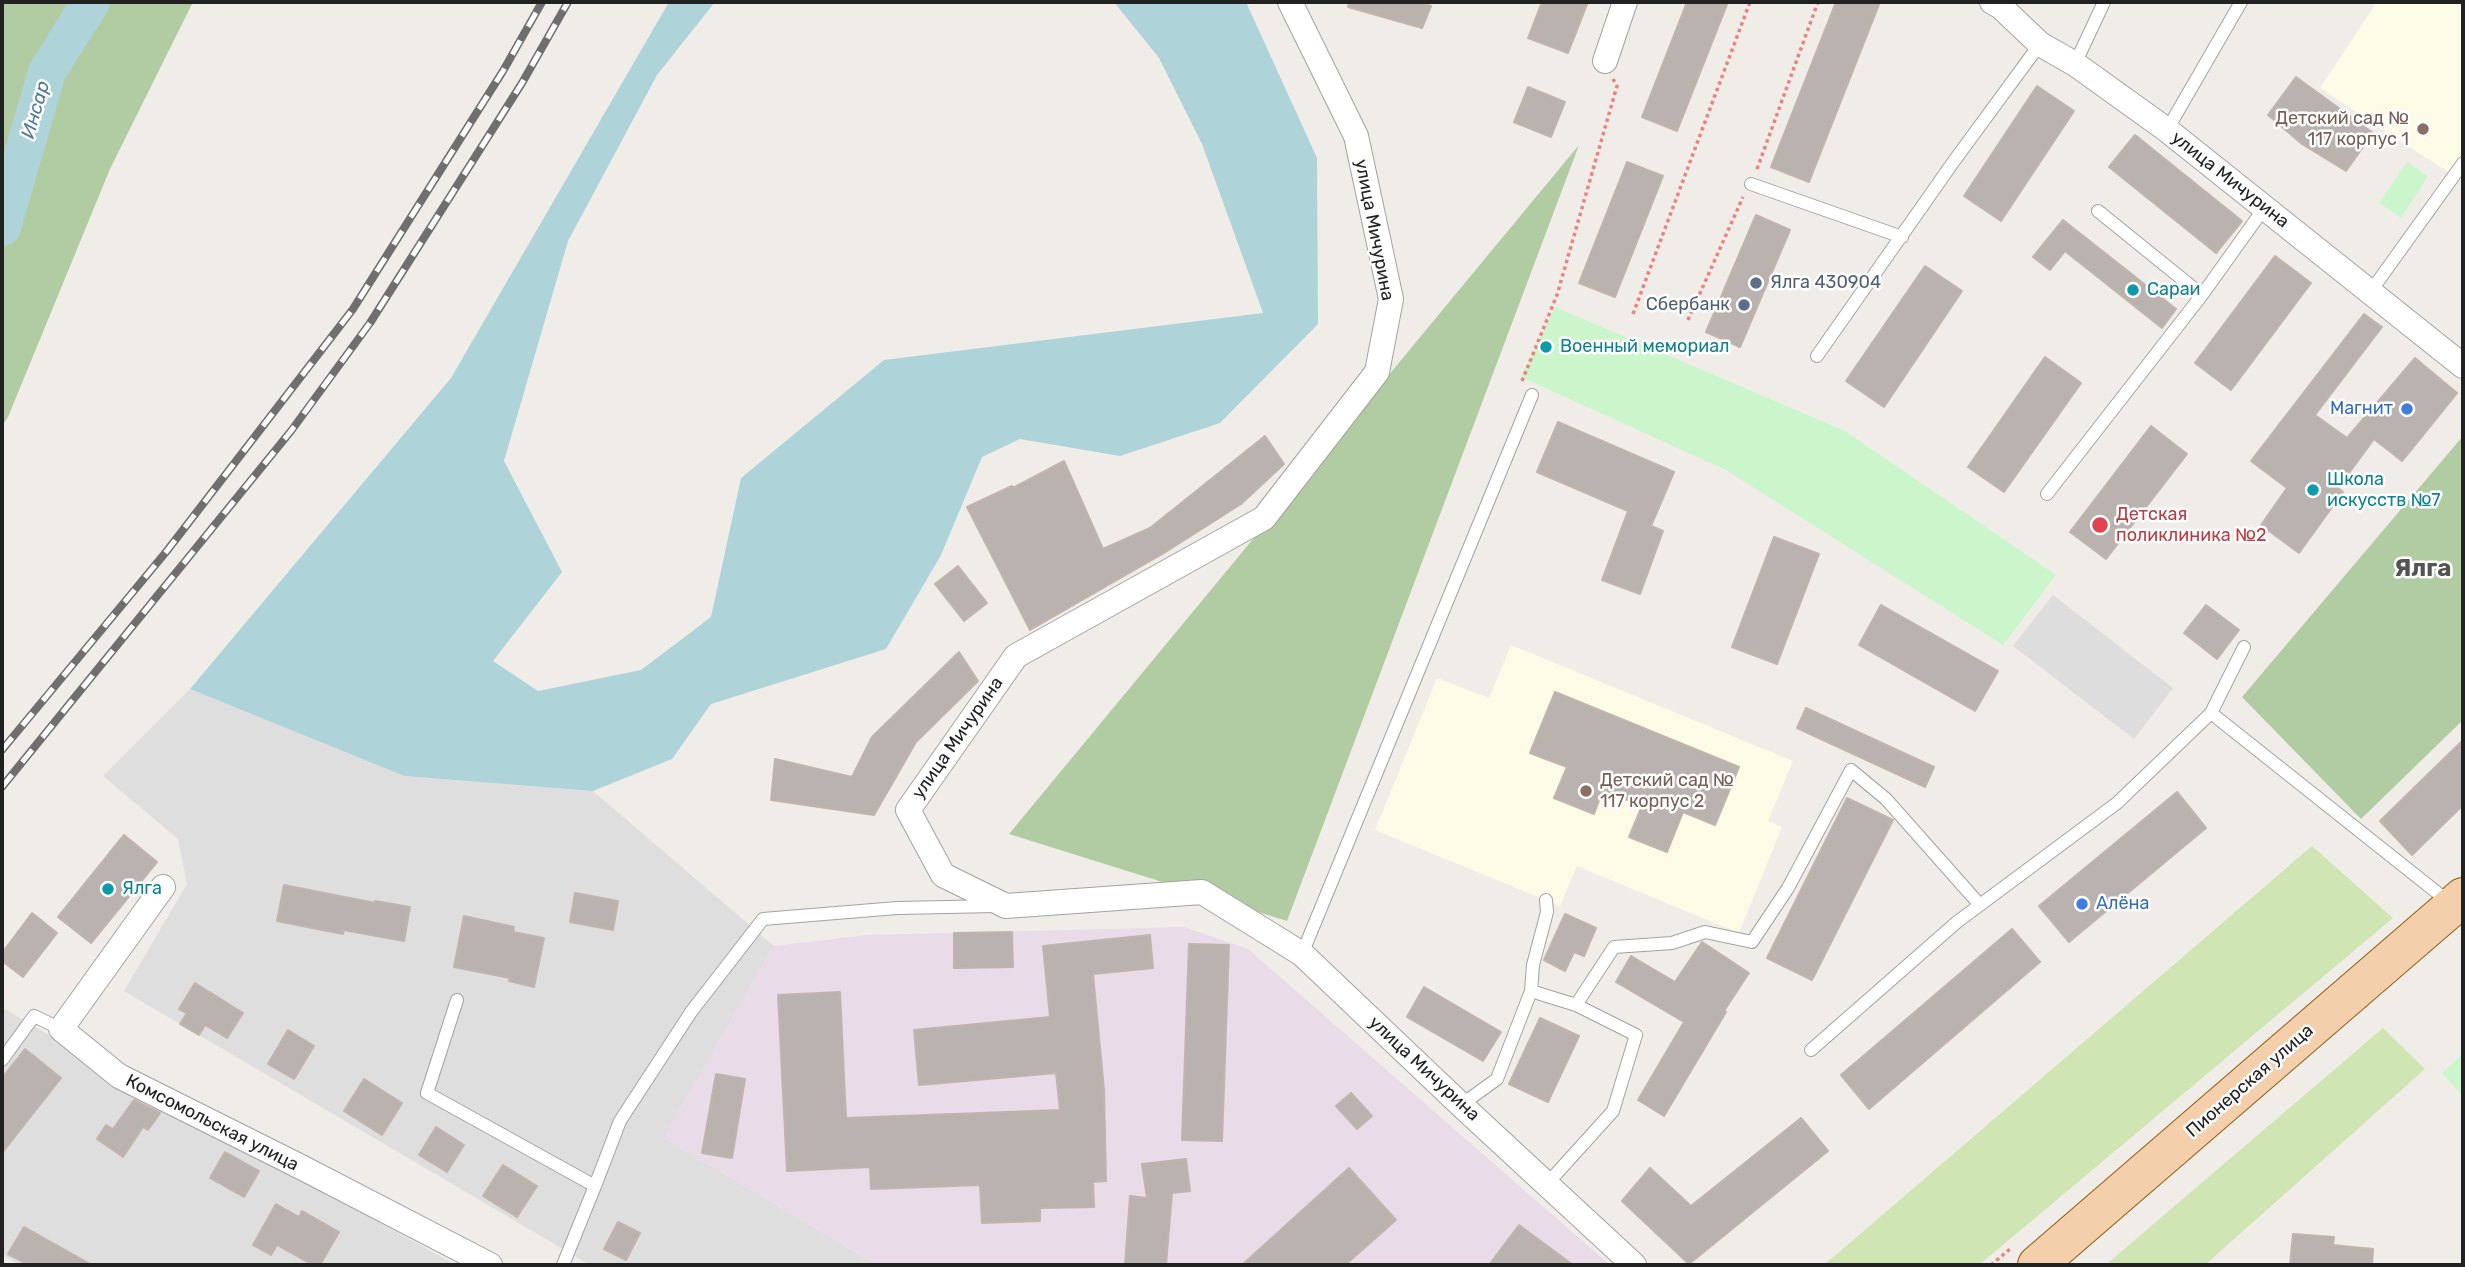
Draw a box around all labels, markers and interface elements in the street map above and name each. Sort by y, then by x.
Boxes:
water label: Инсар [17,79,55,141]
place label: Детский сад № 117 корпус 1 [2275,108,2409,150]
marker: Детский сад № 117 корпус 1 [2415,121,2431,137]
street label: улица Мичурина [2167,127,2293,233]
street label: улица Мичурина [1350,157,1398,303]
place label: Ялга 430904 [1770,272,1881,294]
marker: Ялга 430904 [1748,275,1764,291]
place label: Сараи [2147,279,2201,301]
marker: Сараи [2125,282,2141,298]
place label: Сбербанк [1646,294,1730,316]
marker: Сбербанк [1736,297,1752,313]
place label: Военный мемориал [1560,336,1730,358]
marker: Военный мемориал [1538,339,1554,355]
place label: Магнит [2330,398,2393,420]
marker: Магнит [2399,401,2415,417]
place label: Школа искусств №7 [2327,469,2440,512]
marker: Школа искусств №7 [2305,482,2321,498]
place label: Детская поликлиника №2 [2116,504,2267,546]
marker: Детская поликлиника №2 [2090,515,2110,535]
district label: Ялга [2395,555,2451,583]
street label: улица Мичурина [908,673,1008,803]
place label: Детский сад № 117 корпус 2 [1600,770,1734,812]
marker: Детский сад № 117 корпус 2 [1578,783,1594,799]
place label: Ялга [122,878,162,900]
marker: Ялга [100,881,116,897]
place label: Алёна [2096,893,2149,915]
marker: Алёна [2074,896,2090,912]
street label: улица Мичурина [1364,1012,1484,1126]
street label: Пионерская улица [2182,1020,2318,1142]
street label: Комсомольская улица [122,1070,302,1176]

